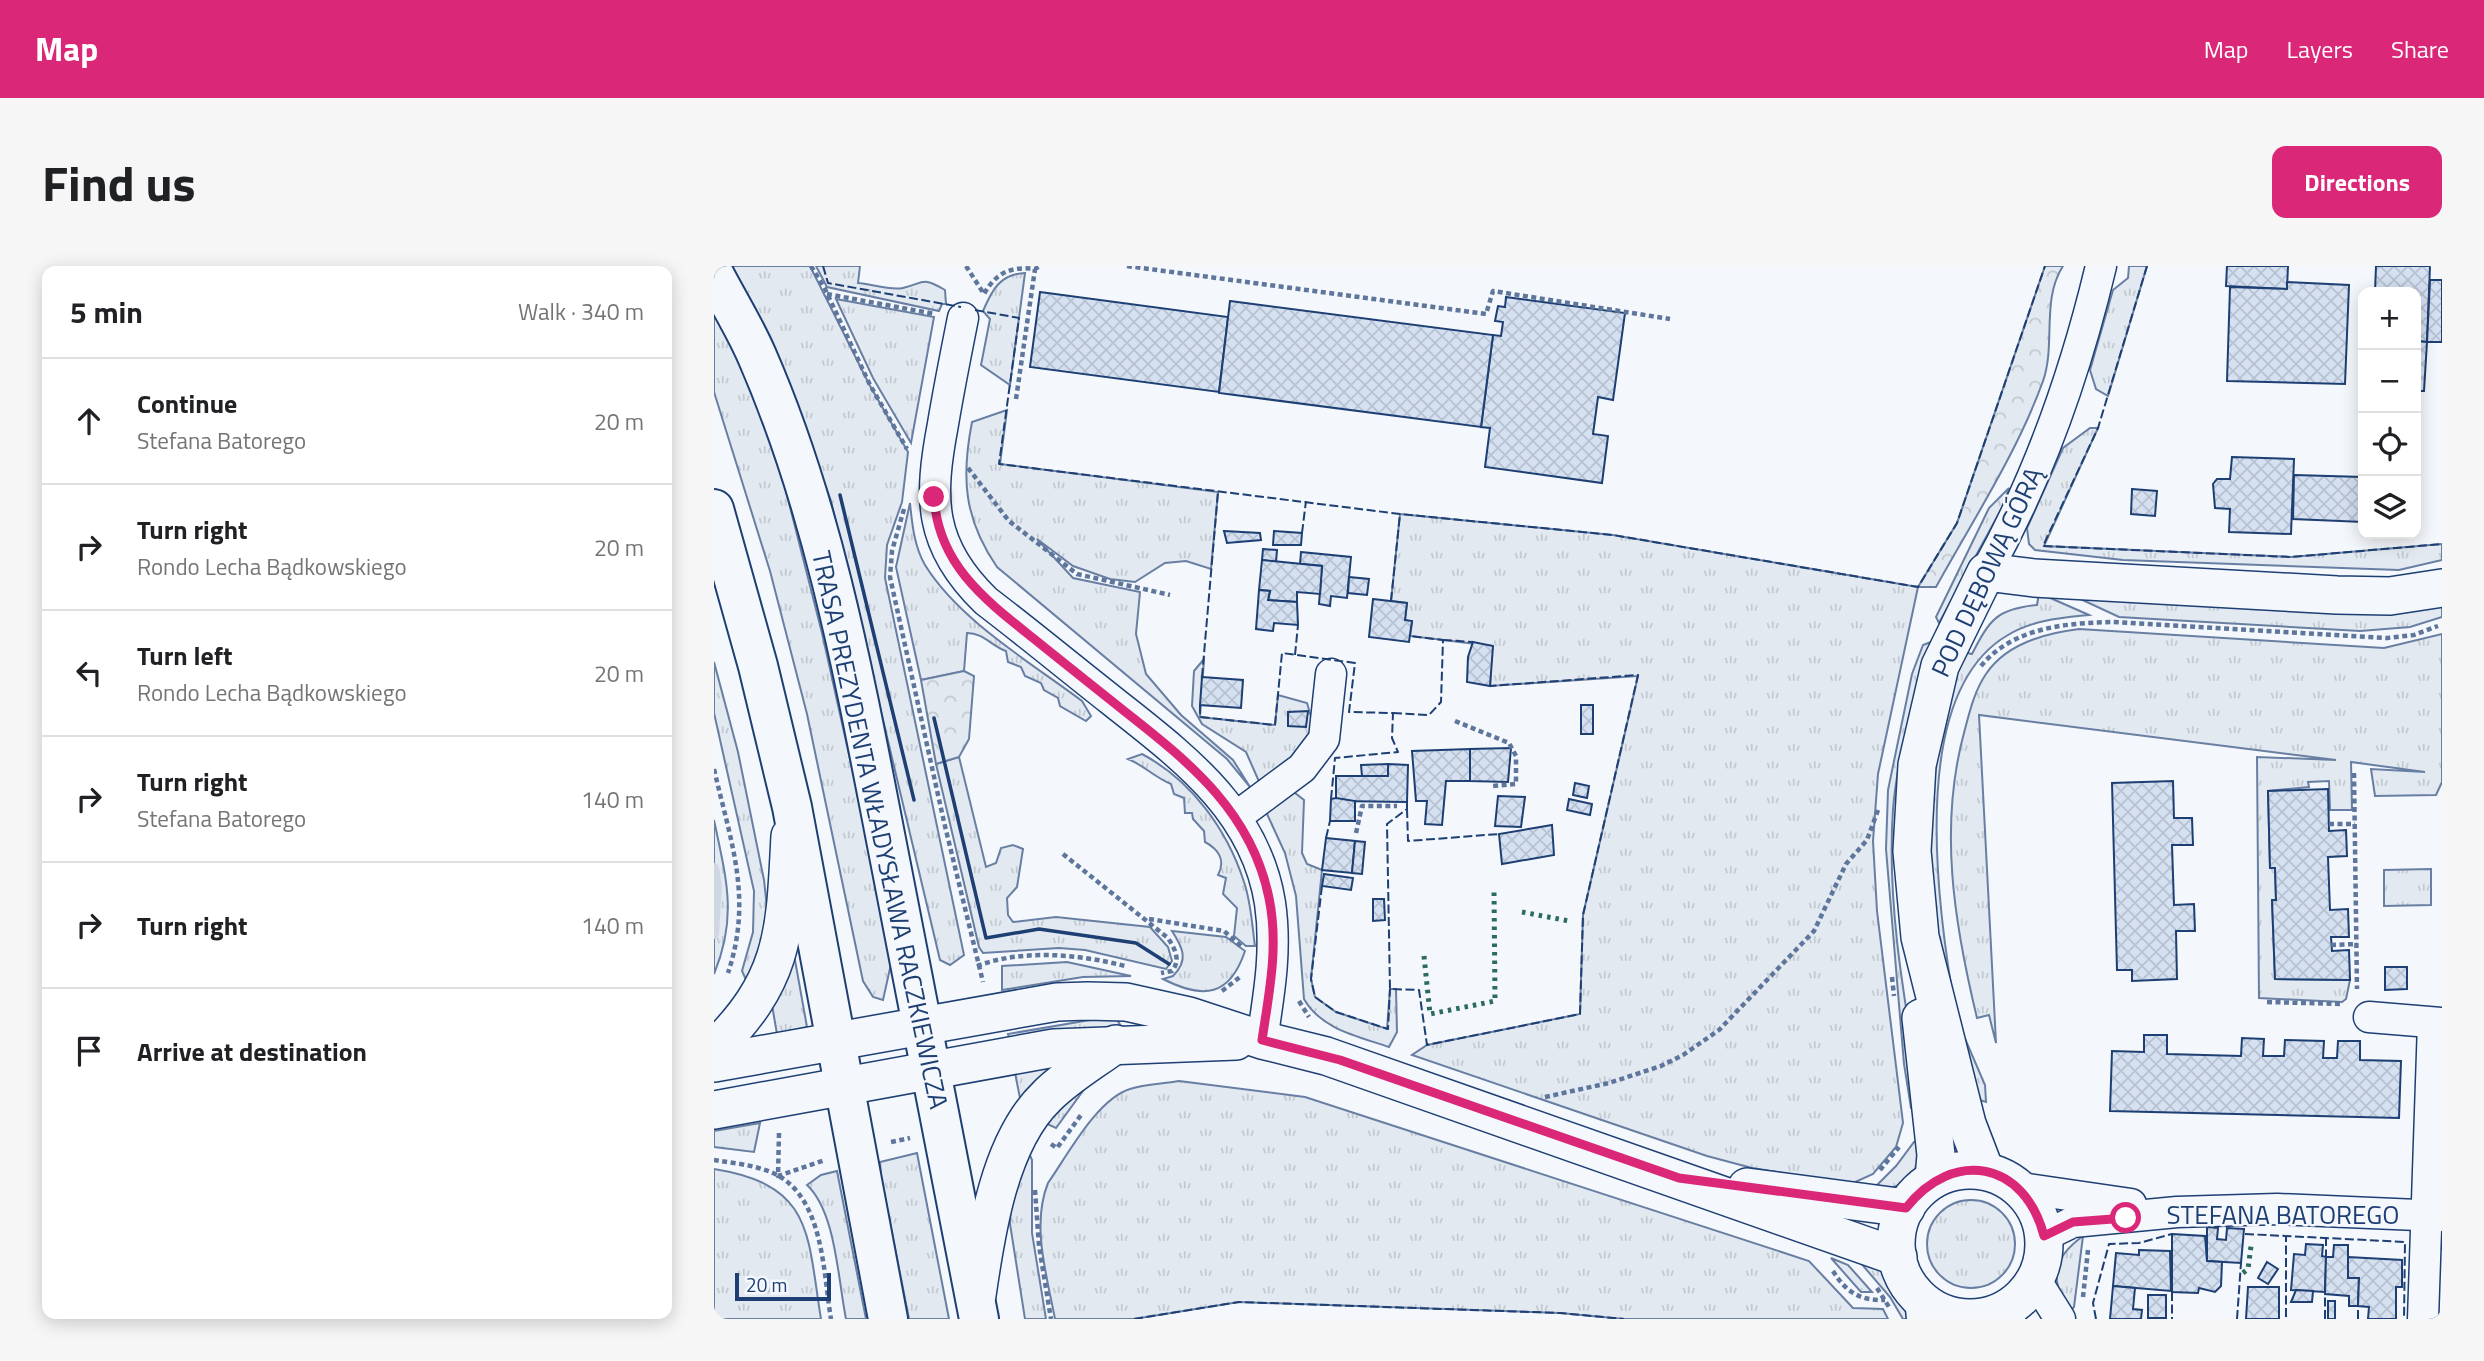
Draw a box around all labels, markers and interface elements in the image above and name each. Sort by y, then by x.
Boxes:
text: Map [35,24,98,74]
text: Map [2204,31,2249,67]
text: Layers [2287,31,2353,67]
text: Share [2391,31,2449,67]
text: Find us [42,145,196,220]
button: Directions [2272,146,2442,218]
map controls [2358,287,2421,539]
button: + [2358,287,2421,350]
text: 5 min [70,289,143,335]
text: Walk · 340 m [518,294,644,329]
button: − [2358,350,2421,413]
text: Continue [137,384,237,423]
icon: ahead [70,402,108,440]
text: 20 m [594,404,644,439]
button: locate [2358,413,2421,476]
text: Stefana Batorego [137,423,306,458]
street label: POD DĘBOWĄ GÓRĄ [1921,460,2053,683]
button: layers [2358,476,2421,539]
route end [918,481,949,512]
text: Turn right [137,510,248,549]
icon: right [70,528,108,566]
text: 20 m [594,530,644,565]
street label: TRASA PREZYDENTA WŁADYSŁAWA RACZKIEWICZA [802,547,959,1113]
text: Rondo Lecha Bądkowskiego [137,549,407,584]
text: Turn left [137,636,232,675]
icon: left [70,654,108,692]
text: 20 m [594,656,644,691]
text: Rondo Lecha Bądkowskiego [137,675,407,710]
text: Turn right [137,762,248,801]
icon: right [70,780,108,818]
text: 140 m [581,782,644,817]
text: Stefana Batorego [137,801,306,836]
icon: right [70,906,108,944]
text: Turn right [137,906,248,945]
text: 140 m [581,908,644,943]
icon: arrive [70,1032,108,1070]
text: Arrive at destination [137,1032,367,1071]
street label: STEFANA BATOREGO [2167,1195,2399,1234]
route start [2110,1202,2141,1233]
scale bar [735,1270,831,1302]
text: 20 m [746,1270,787,1299]

